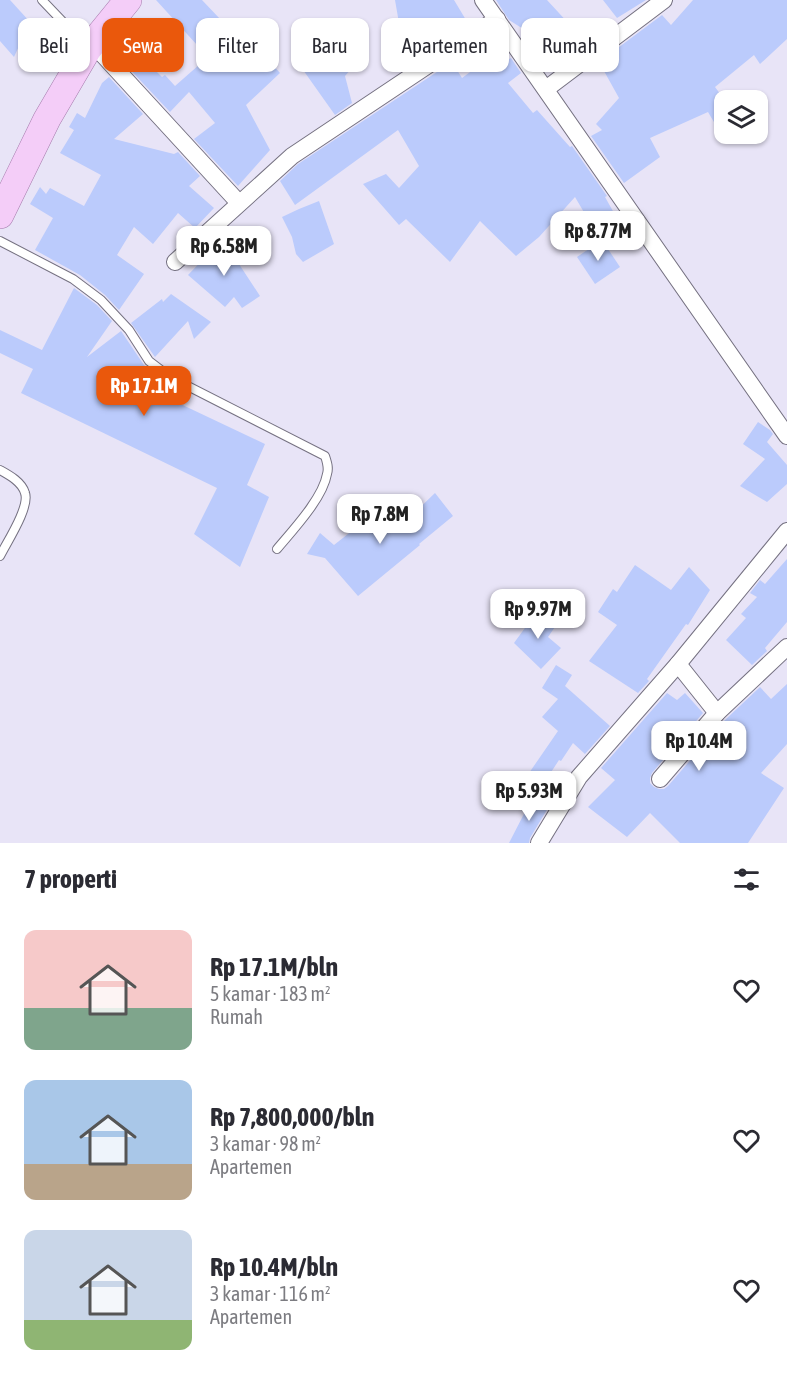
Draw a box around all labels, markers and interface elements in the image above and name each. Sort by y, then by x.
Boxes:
chip: Beli [18,18,90,72]
chip: Sewa [102,18,184,72]
chip: Filter [196,18,279,72]
chip: Baru [291,18,369,72]
chip: Apartemen [381,18,509,72]
chip: Rumah [521,18,619,72]
map controls [714,90,768,144]
button: layers [714,90,768,144]
pin: Rp 8.77M [536,211,660,262]
text: Rp 8.77M [564,219,632,242]
pin: Rp 6.58M [162,226,286,277]
text: Rp 6.58M [190,234,258,257]
pin: Rp 17.1M [82,366,206,417]
text: Rp 17.1M [110,374,178,397]
pin: Rp 7.8M [325,494,435,545]
text: Rp 7.8M [351,502,409,525]
pin: Rp 9.97M [476,589,600,640]
text: Rp 9.97M [504,597,572,620]
pin: Rp 10.4M [637,721,761,772]
text: Rp 10.4M [665,729,733,752]
pin: Rp 5.93M [467,771,591,822]
text: Rp 5.93M [495,779,563,802]
icon: filters [730,863,763,896]
text: 7 properti [24,864,117,894]
text: Rp 17.1M/bln [210,952,338,982]
icon: home [72,954,144,1026]
icon: heart [730,974,763,1007]
text: 5 kamar · 183 m² [210,982,331,1005]
text: Rumah [210,1005,263,1028]
text: Rp 7,800,000/bln [210,1102,374,1132]
icon: home [72,1104,144,1176]
icon: heart [730,1124,763,1157]
text: 3 kamar · 98 m² [210,1132,321,1155]
text: Apartemen [210,1155,292,1178]
text: Rp 10.4M/bln [210,1252,338,1282]
icon: home [72,1254,144,1326]
icon: heart [730,1274,763,1307]
text: 3 kamar · 116 m² [210,1282,331,1305]
text: Apartemen [210,1305,292,1328]

